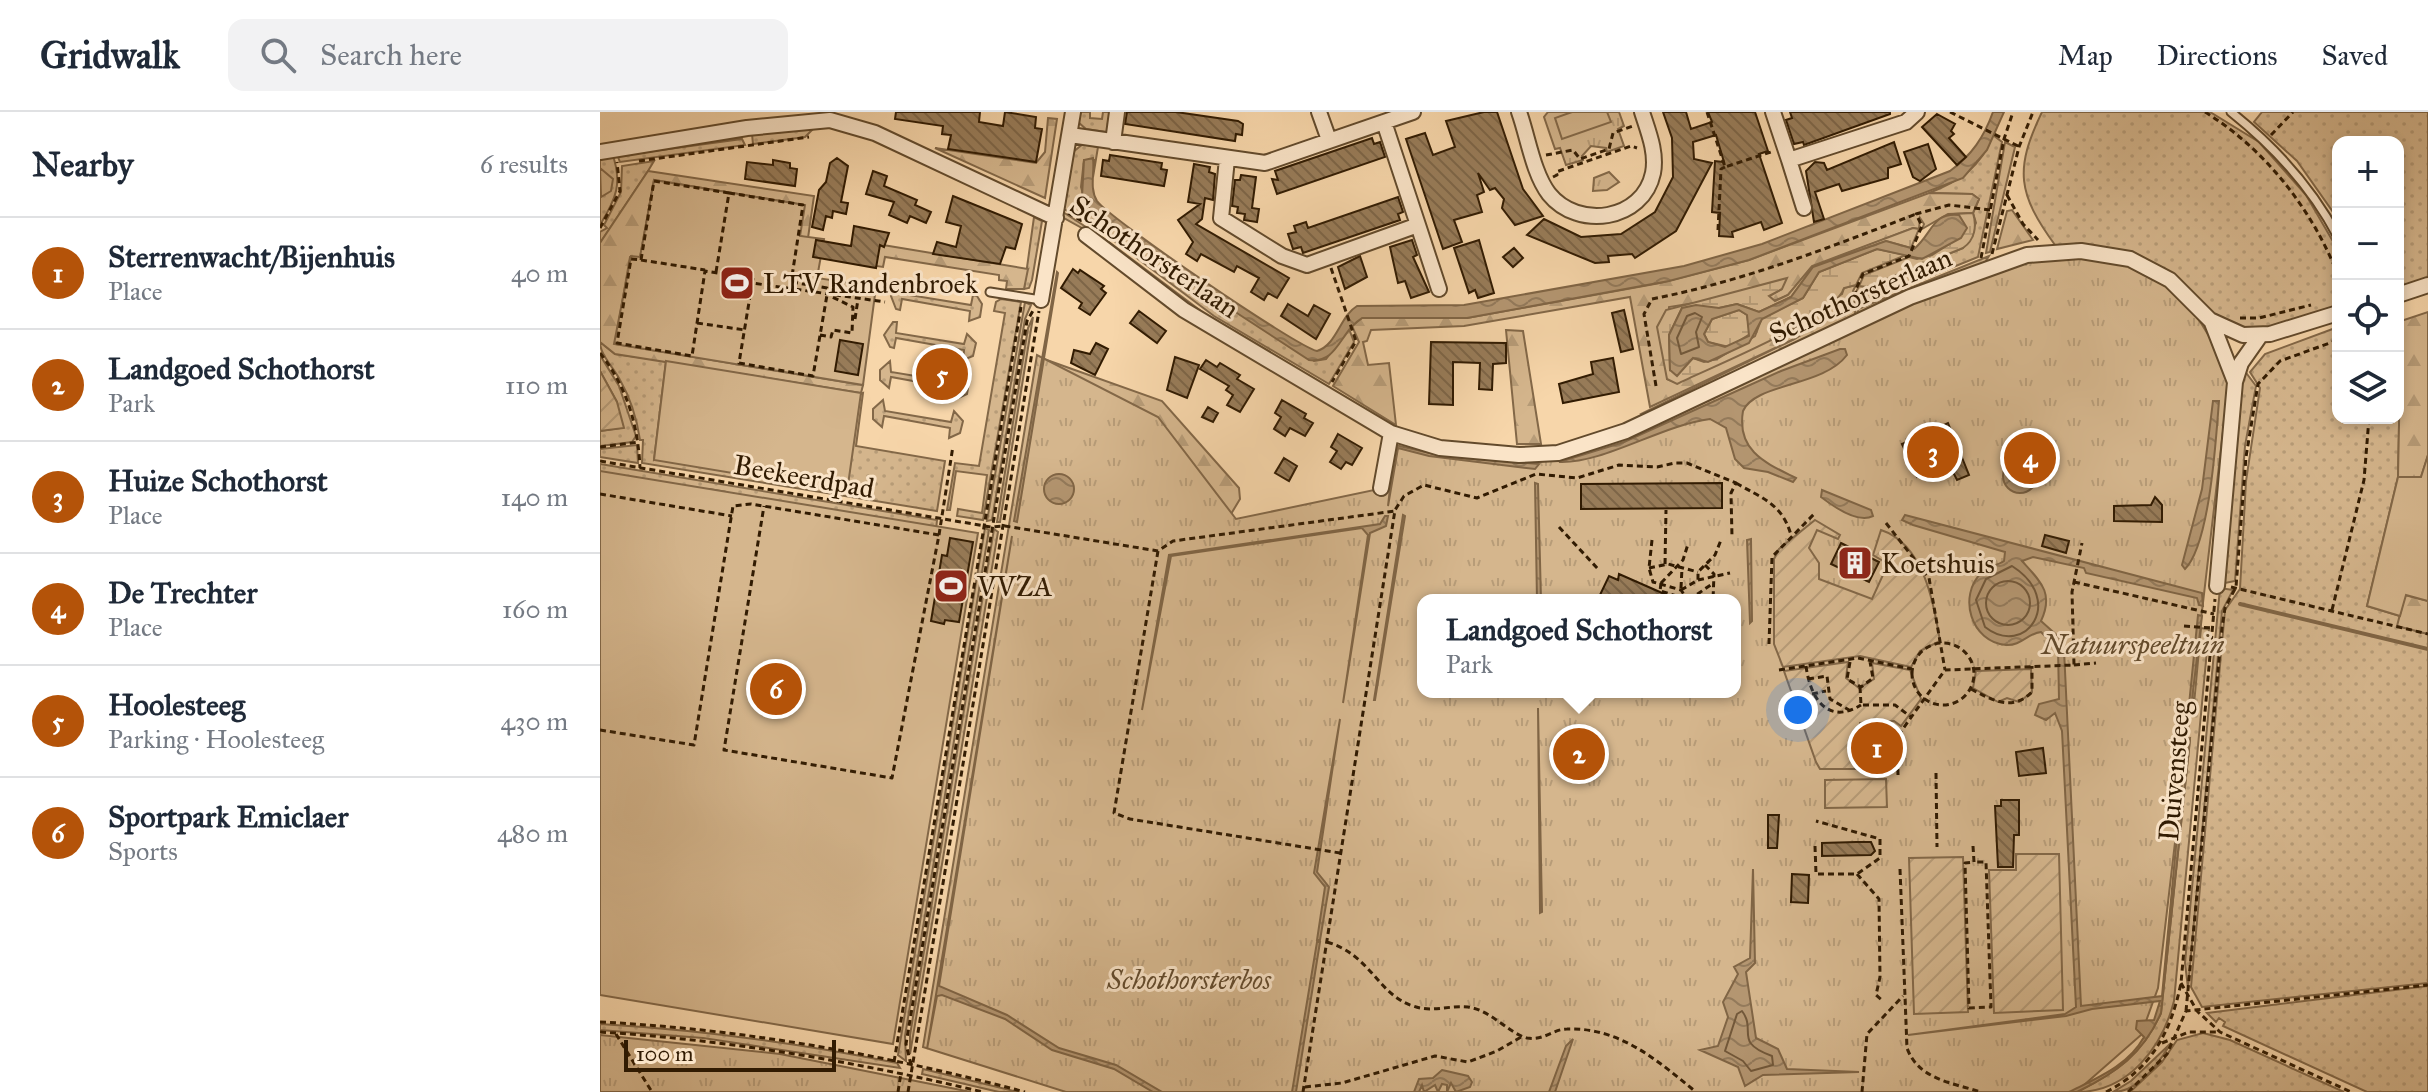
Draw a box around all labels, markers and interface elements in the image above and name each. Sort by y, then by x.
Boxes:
search box [228,19,788,91]
text: Gridwalk [40,32,180,78]
icon: search [256,33,300,77]
text: Search here [320,37,462,73]
text: Map [2058,38,2113,73]
text: Directions [2157,38,2278,73]
text: Saved [2322,38,2388,73]
map controls [2332,136,2404,424]
button: + [2332,136,2404,208]
text: Nearby [32,144,134,185]
text: 6 results [480,148,568,180]
street label: Schothorsterlaan [1064,187,1246,326]
button: − [2332,208,2404,280]
text: Sterrenwacht/Bijenhuis [108,239,395,275]
street label: Schothorsterlaan [1763,240,1957,351]
text: 1 [53,257,63,289]
text: 40 m [511,257,568,289]
sports icon: LTV Randenbroek [718,264,756,302]
place label: LTV Randenbroek [763,266,978,301]
text: Place [108,275,163,307]
button: locate [2332,280,2404,352]
pin: 5 [916,344,968,404]
text: Landgoed Schothorst [108,351,375,387]
button: layers [2332,352,2404,424]
text: 2 [52,369,64,401]
text: 110 m [505,369,568,401]
text: Park [108,387,155,419]
pin: 3 [1907,422,1959,482]
pin: 4 [2004,428,2056,488]
street label: Beekeerdpad [731,447,877,506]
text: Huize Schothorst [108,463,328,499]
text: 3 [53,481,63,513]
text: 140 m [501,481,568,513]
text: Place [108,499,163,531]
building icon: Koetshuis [1836,544,1874,582]
place label: Koetshuis [1881,546,1995,581]
sports icon: VVZA [932,567,970,605]
place label: VVZA [976,569,1052,604]
text: De Trechter [108,575,258,611]
text: 4 [51,593,65,625]
text: 160 m [502,593,568,625]
popup [1417,594,1741,698]
text: Place [108,611,163,643]
text: Landgoed Schothorst [1446,612,1712,648]
park label: Natuurspeeltuin [2040,627,2225,662]
text: Park [1446,648,1493,680]
pin: 6 [750,659,802,719]
text: Hoolesteeg [108,687,245,723]
your location [1778,690,1818,730]
street label: Duivensteeg [2151,698,2198,843]
text: 5 [52,705,64,737]
text: 430 m [501,705,568,737]
pin: 1 [1851,718,1903,778]
text: Parking · Hoolesteeg [108,723,324,755]
pin: 2 [1553,724,1605,784]
text: Sportpark Emiclaer [108,799,349,835]
text: 6 [51,817,65,849]
text: 480 m [497,817,568,849]
text: Sports [108,835,178,867]
park label: Schothorsterbos [1106,962,1272,997]
scale bar [624,1036,836,1072]
text: 100 m [636,1040,693,1067]

